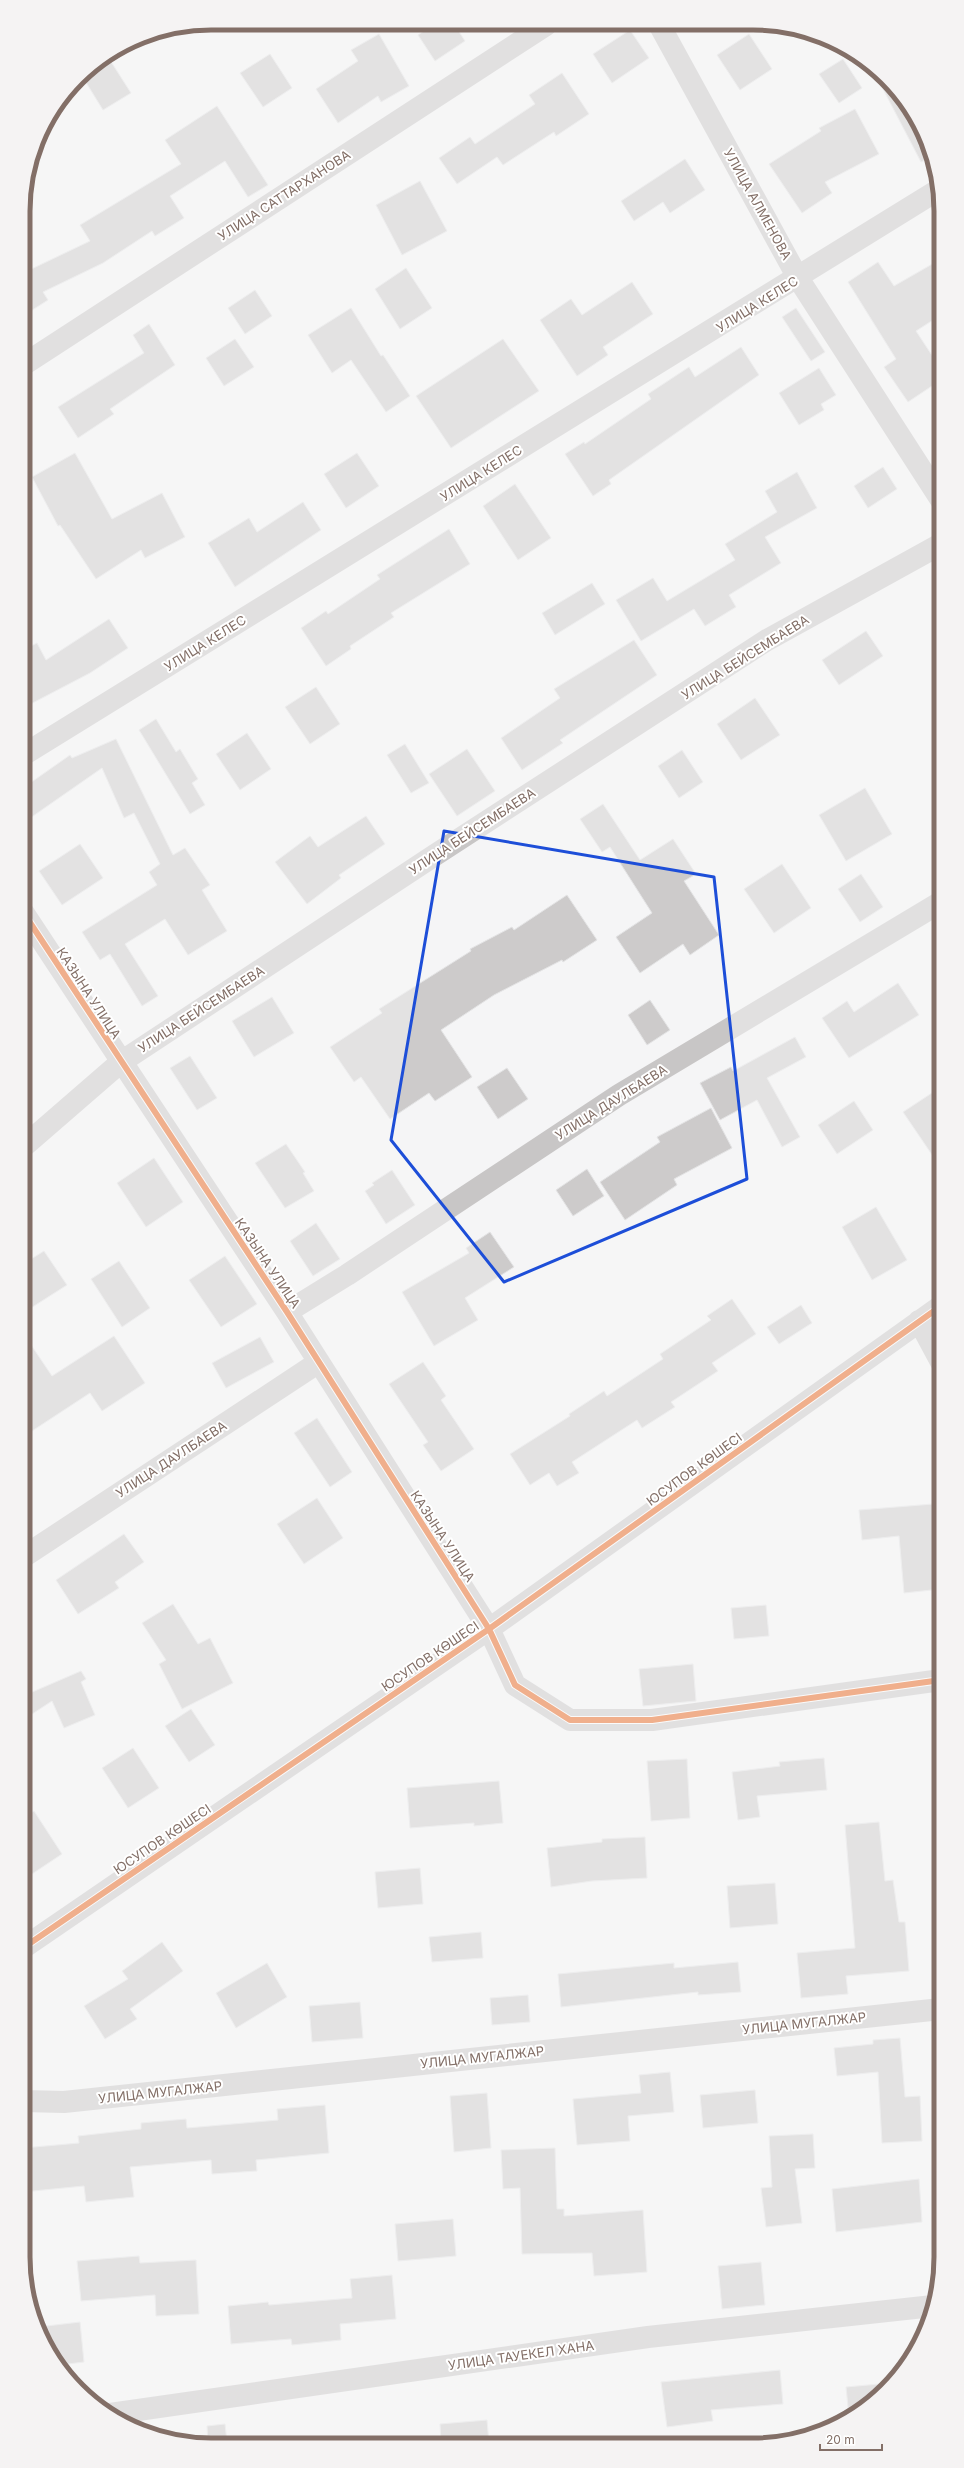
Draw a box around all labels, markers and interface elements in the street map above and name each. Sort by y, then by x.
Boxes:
street label: УЛИЦА АЛМЕНОВА [721,145,795,263]
street label: УЛИЦА САТТАРХАНОВА [215,146,353,244]
street label: УЛИЦА КЕЛЕС [713,272,801,336]
street label: УЛИЦА КЕЛЕС [437,441,525,505]
street label: УЛИЦА КЕЛЕС [161,611,249,675]
street label: УЛИЦА БЕЙСЕМБАЕВА [678,611,812,703]
street label: УЛИЦА БЕЙСЕМБАЕВА [406,784,538,878]
street label: КАЗЫНА УЛИЦА [54,944,124,1042]
street label: УЛИЦА БЕЙСЕМБАЕВА [135,962,267,1056]
street label: УЛИЦА ДАУЛБАЕВА [552,1061,670,1143]
street label: КАЗЫНА УЛИЦА [232,1215,304,1311]
street label: УЛИЦА ДАУЛБАЕВА [113,1417,229,1501]
street label: ЮСУПОВ КӨШЕСІ [643,1429,745,1509]
street label: КАЗЫНА УЛИЦА [408,1487,478,1585]
street label: ЮСУПОВ КӨШЕСІ [378,1617,482,1695]
street label: ЮСУПОВ КӨШЕСІ [110,1800,214,1878]
street label: УЛИЦА МУГАЛЖАР [741,2009,867,2037]
street label: УЛИЦА МУГАЛЖАР [419,2043,545,2071]
street label: УЛИЦА МУГАЛЖАР [97,2078,223,2106]
street label: УЛИЦА ТАУЕКЕЛ ХАНА [447,2337,595,2373]
scale bar [820,2426,882,2452]
text: 20 m [826,2432,855,2447]

